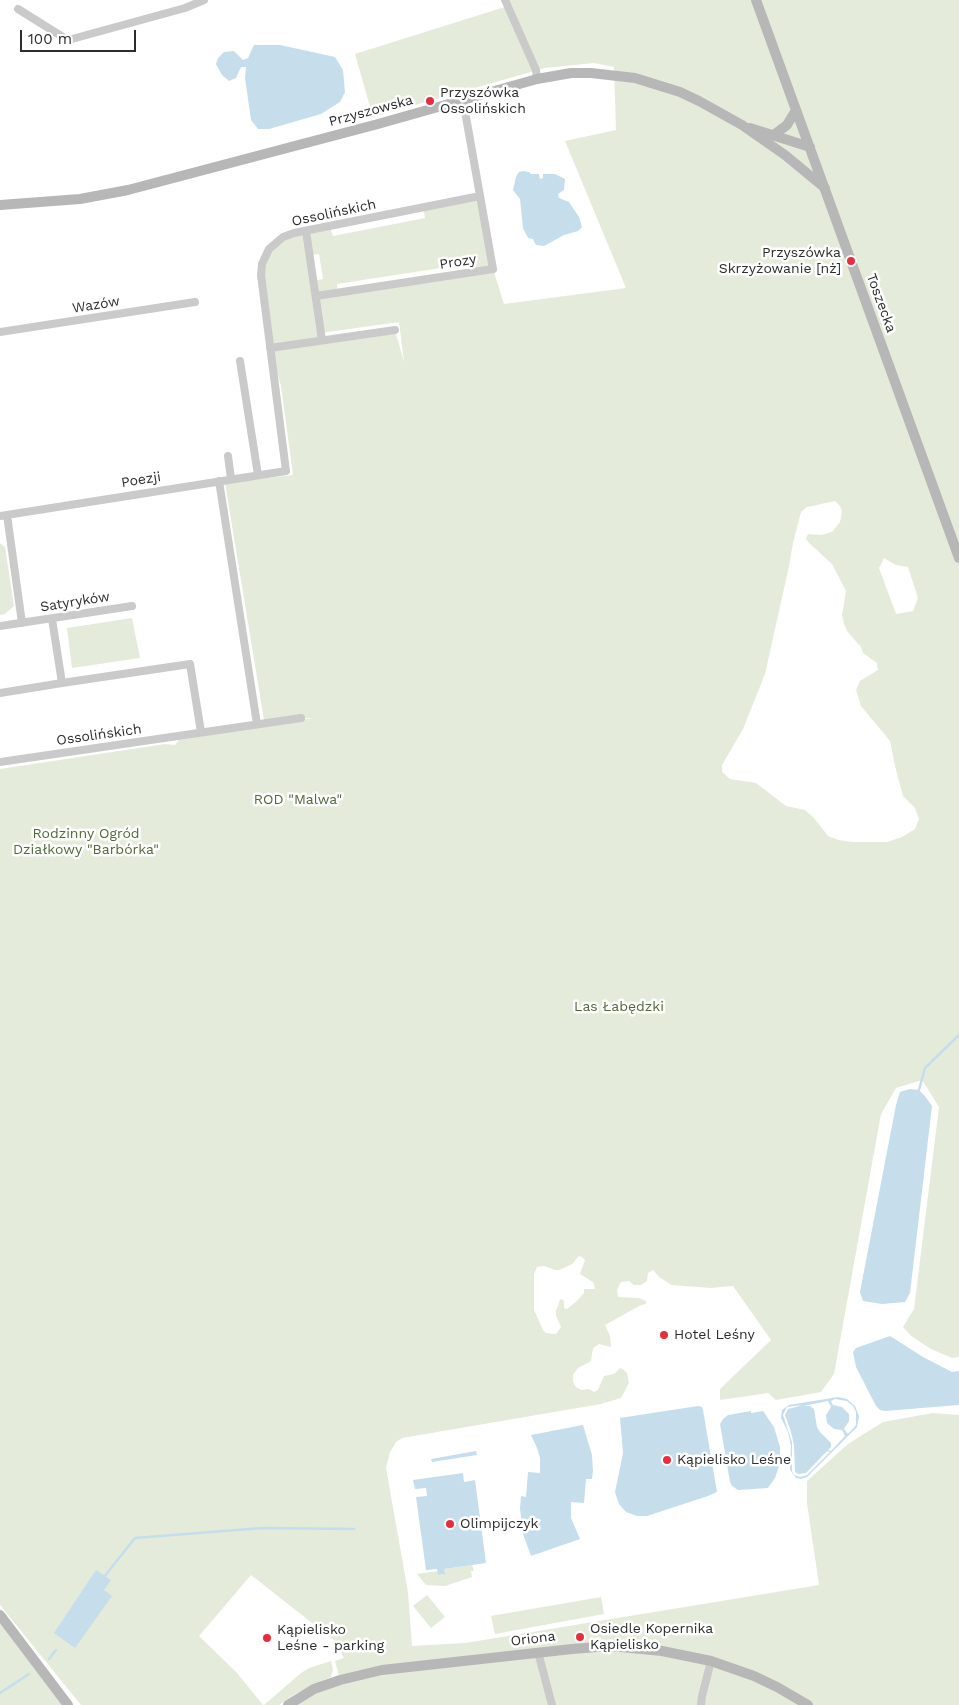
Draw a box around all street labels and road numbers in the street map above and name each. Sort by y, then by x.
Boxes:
street label: Przyszowska [327,92,415,130]
street label: Ossolińskich [290,196,378,230]
street label: Prozy [438,251,478,273]
street label: Toszecka [863,271,899,335]
street label: Wazów [71,293,121,317]
street label: Poezji [120,469,162,491]
street label: Satyryków [39,588,111,616]
street label: Ossolińskich [55,721,143,749]
street label: Oriona [510,1628,556,1650]

